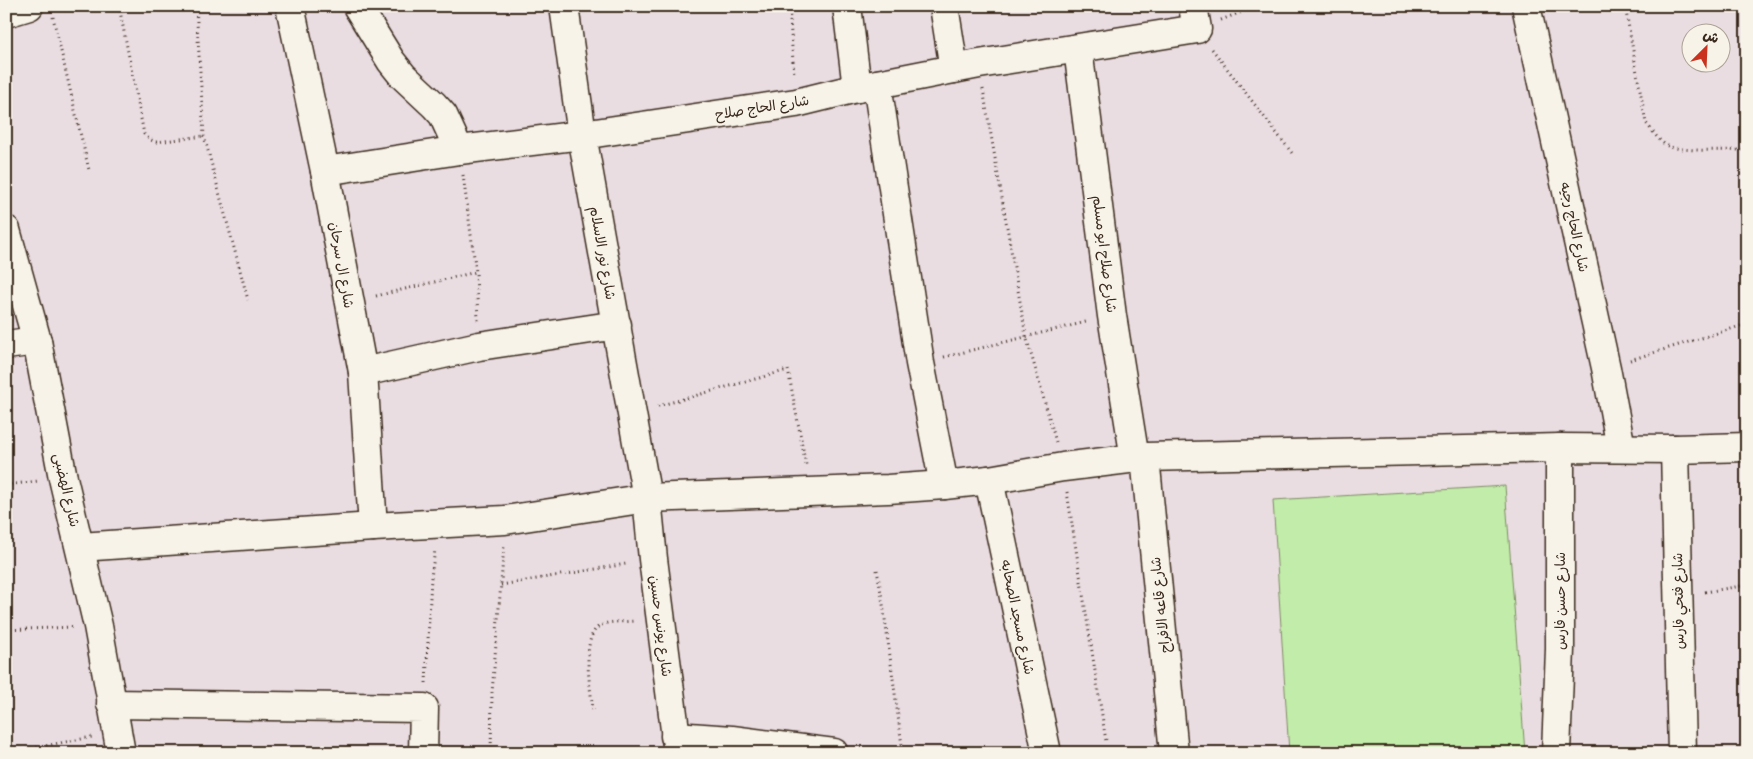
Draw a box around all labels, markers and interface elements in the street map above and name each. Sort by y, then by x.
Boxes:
north arrow [1680,22,1730,72]
text: ش [1701,25,1722,47]
street label: شارع الحاج صلاح [714,91,811,124]
street label: شارع الحاج رجيه [1556,180,1593,274]
street label: شارع صلاح ابو مسلم [1087,194,1121,314]
street label: شارع نور الاسلام [584,205,620,301]
street label: شارع ال سرحان [325,220,358,310]
street label: شارع الهضبى [49,451,84,529]
street label: شارع حسن فارس [1551,552,1570,650]
street label: شارع فتحي فارس [1668,552,1692,649]
street label: شارع قاعه الافراح [1146,556,1175,654]
street label: شارع مسجد الصحابه [996,558,1039,676]
street label: شارع يونس حسين [645,574,676,678]

